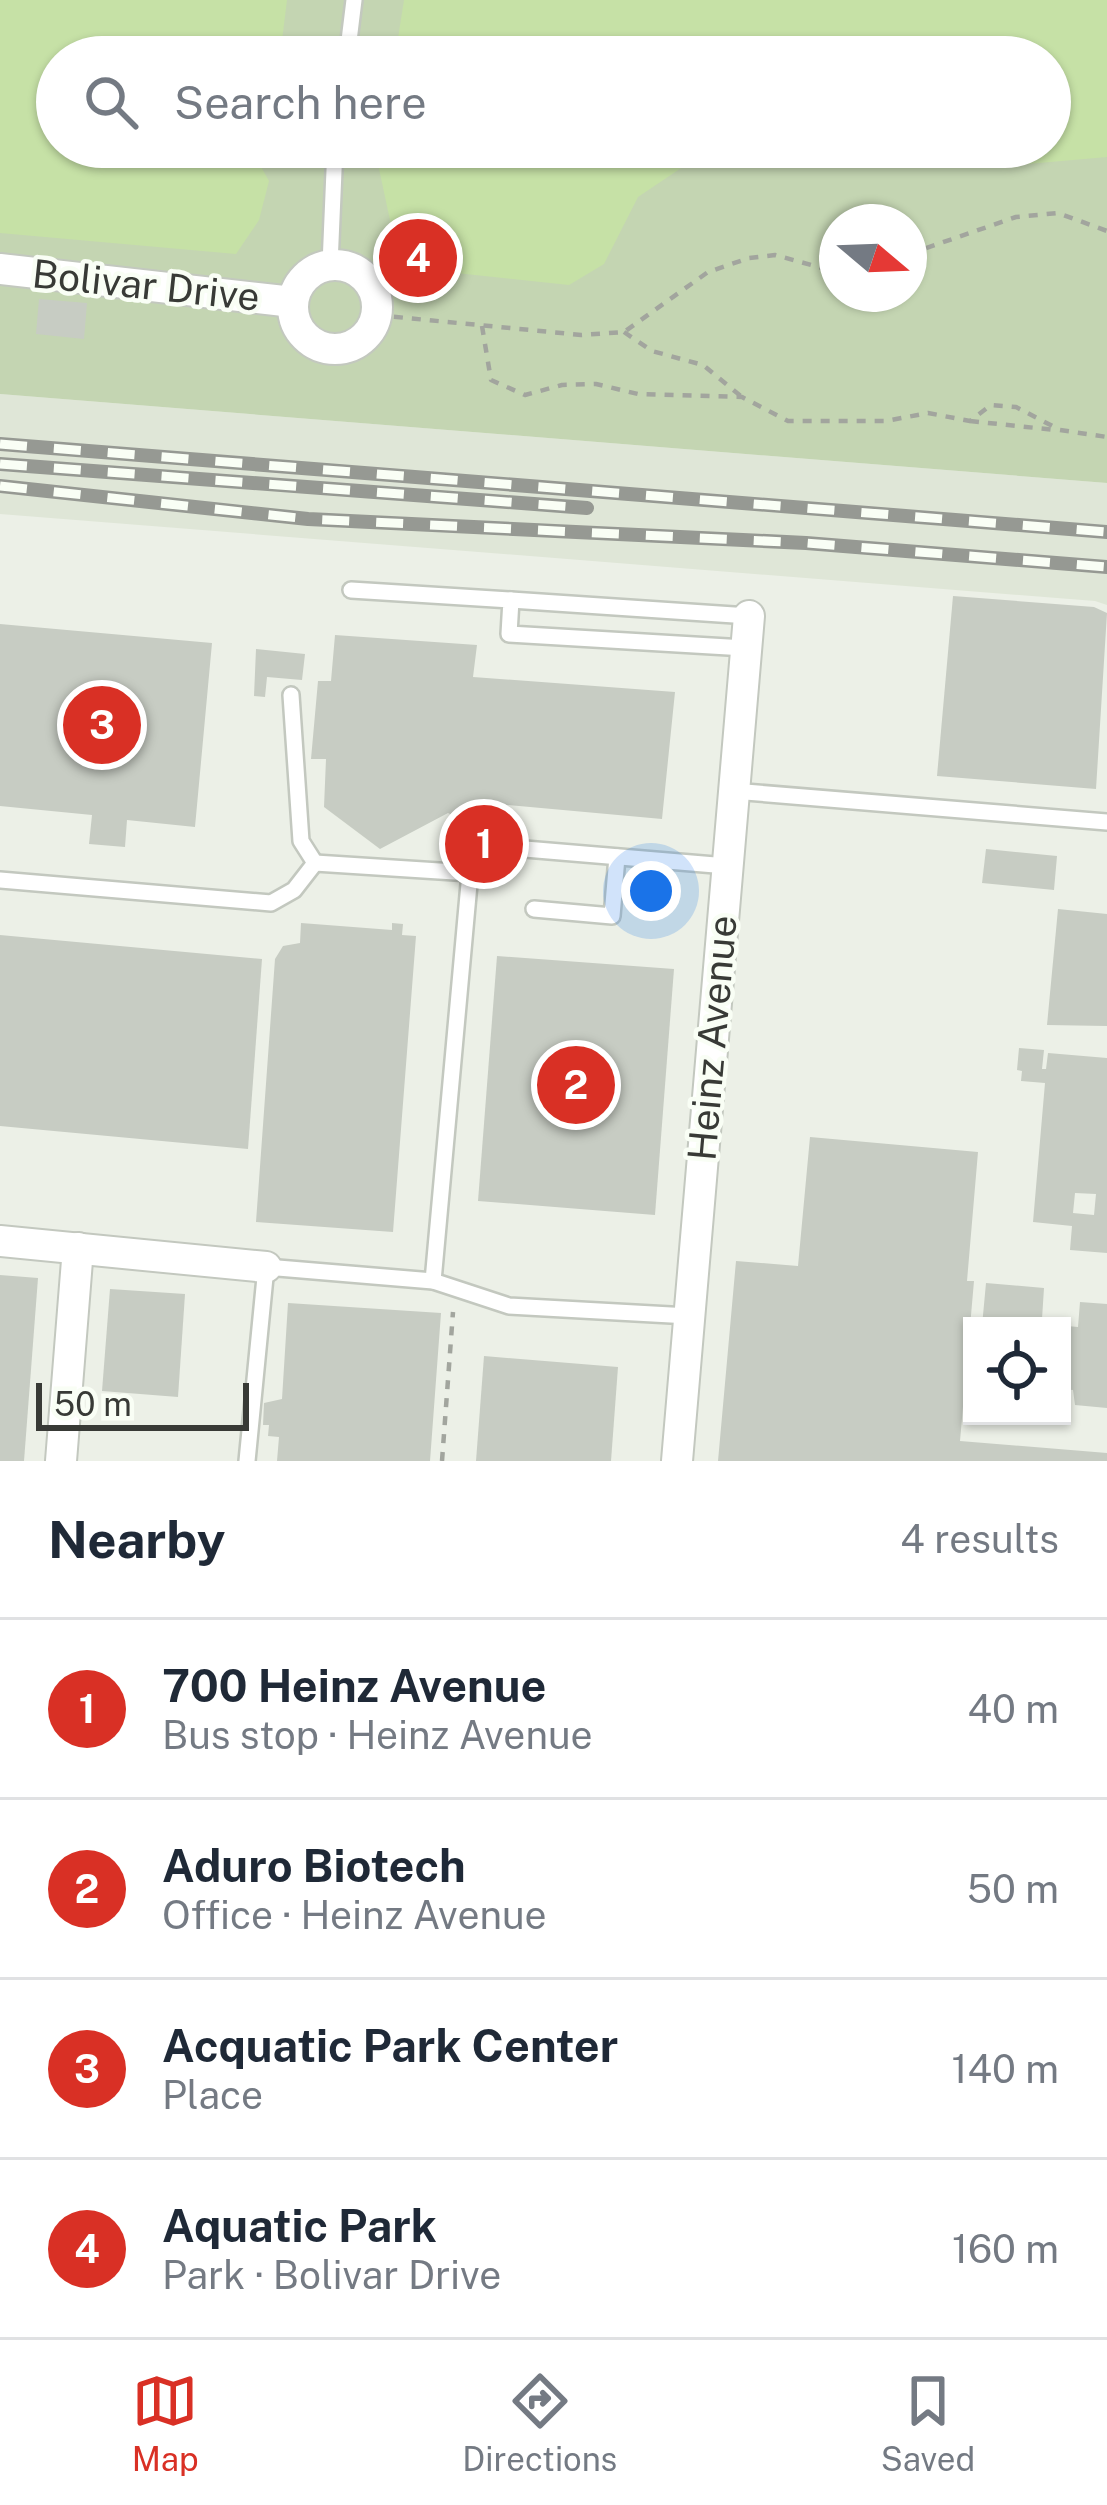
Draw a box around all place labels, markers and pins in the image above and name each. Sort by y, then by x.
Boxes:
pin: 4 [379,213,457,303]
pin: 3 [63,680,141,770]
pin: 1 [445,799,523,889]
pin: 2 [537,1040,615,1130]

